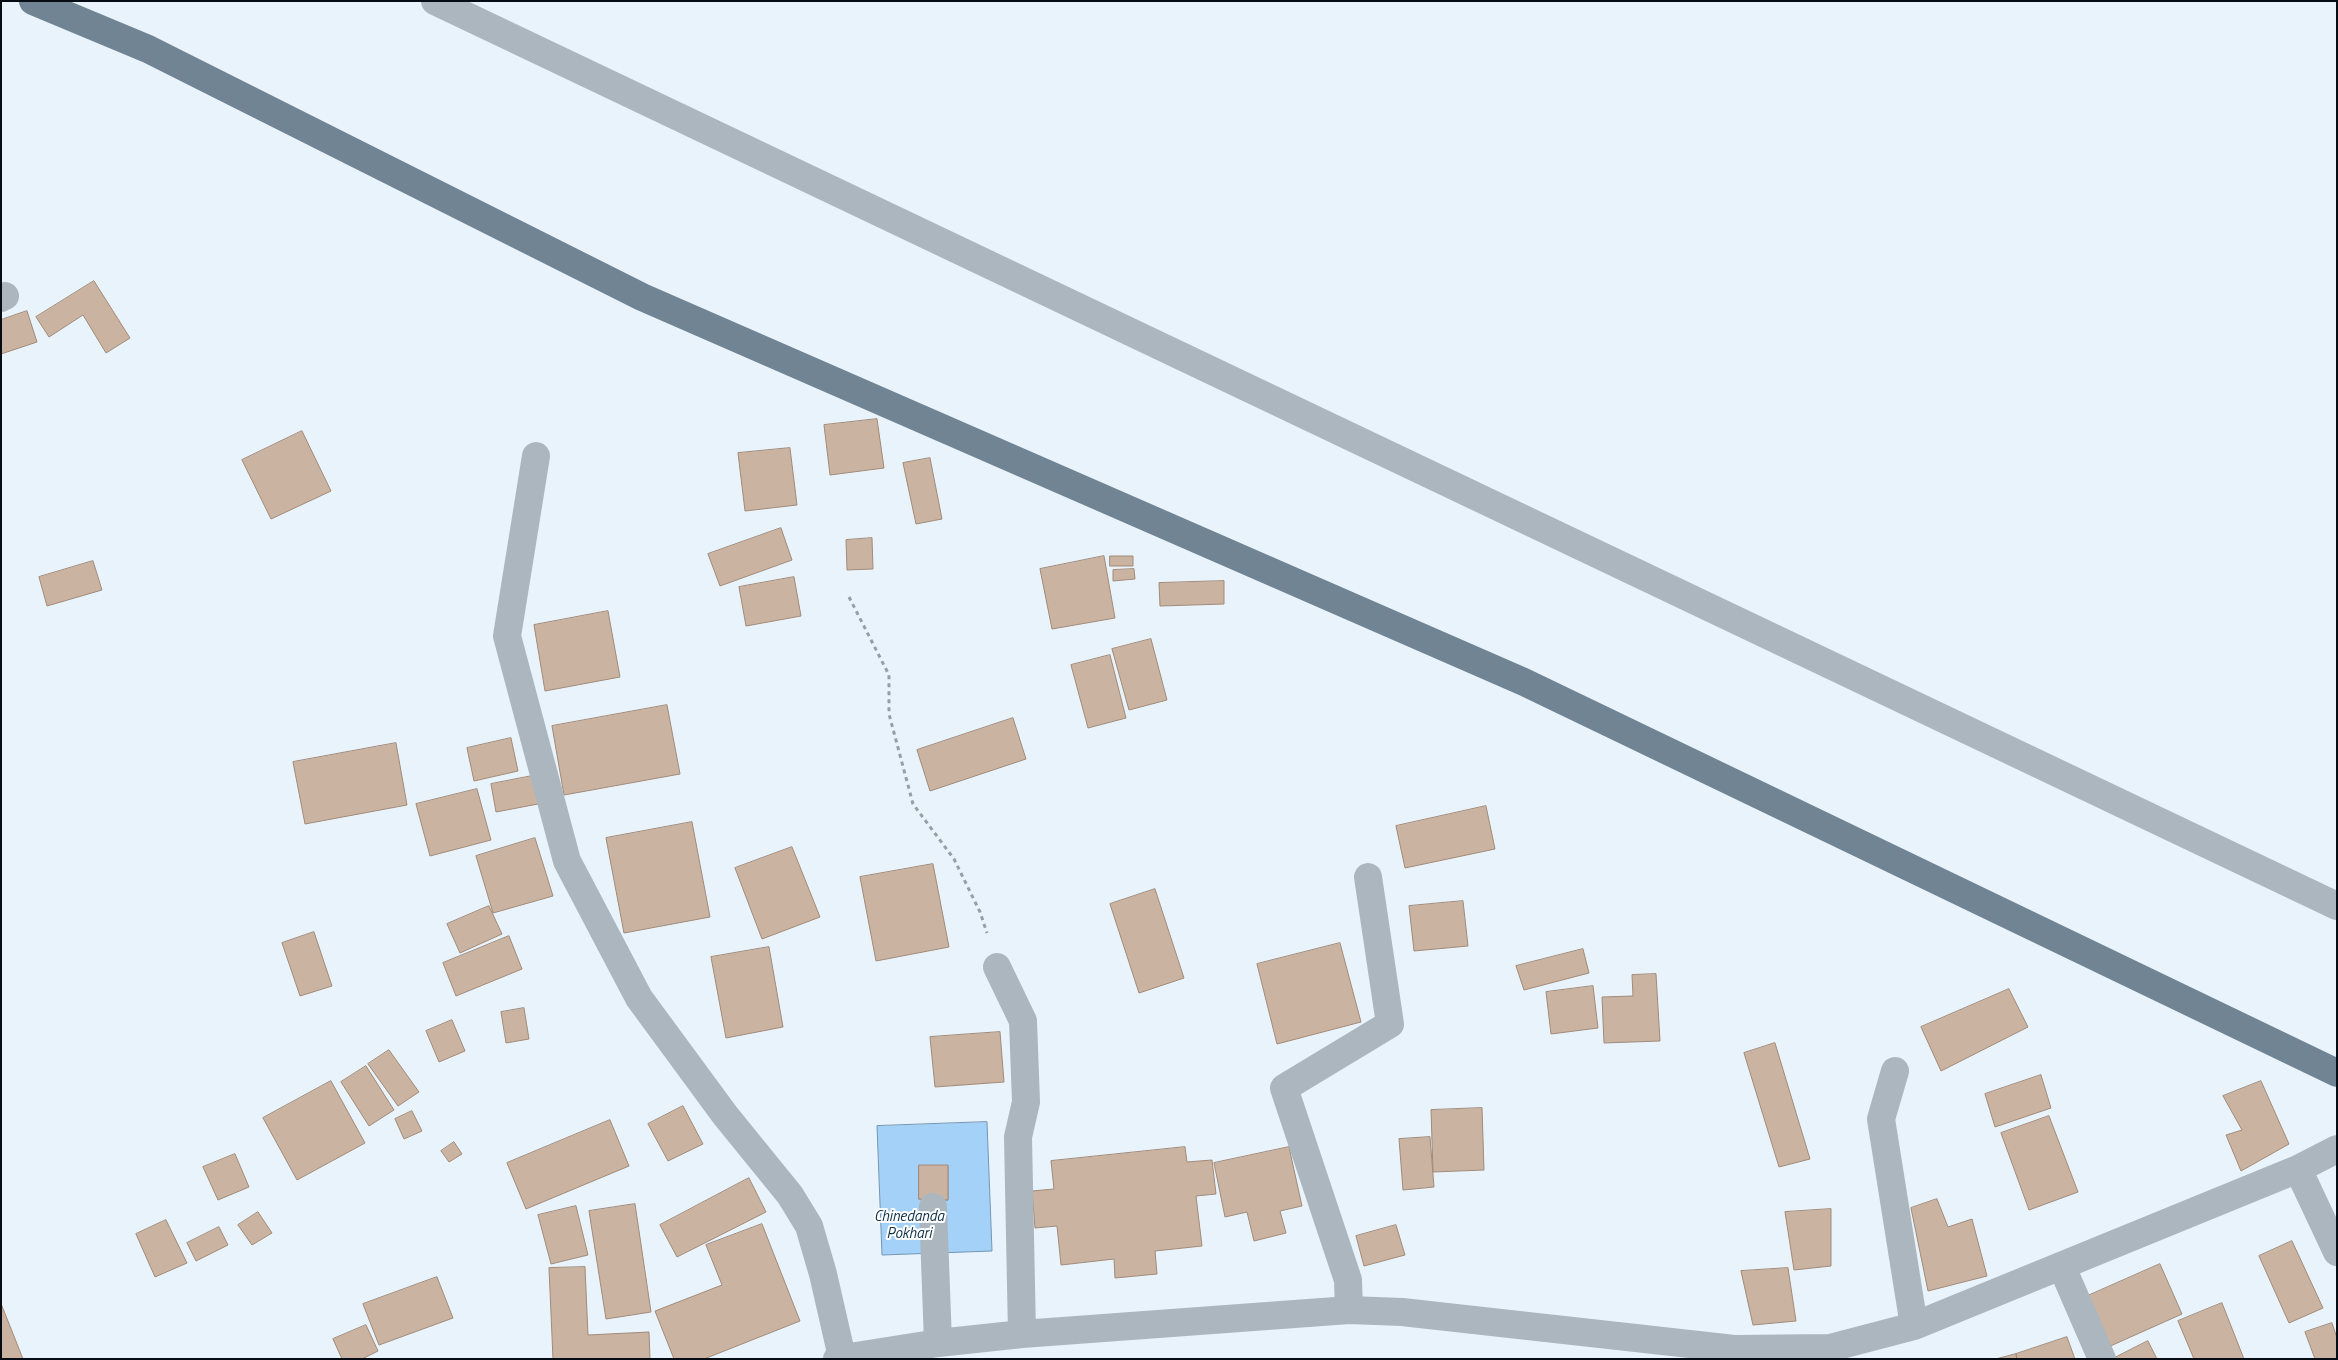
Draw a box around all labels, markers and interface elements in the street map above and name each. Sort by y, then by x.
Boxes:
water label: Chinedanda Pokhari [874,1208,944,1243]

